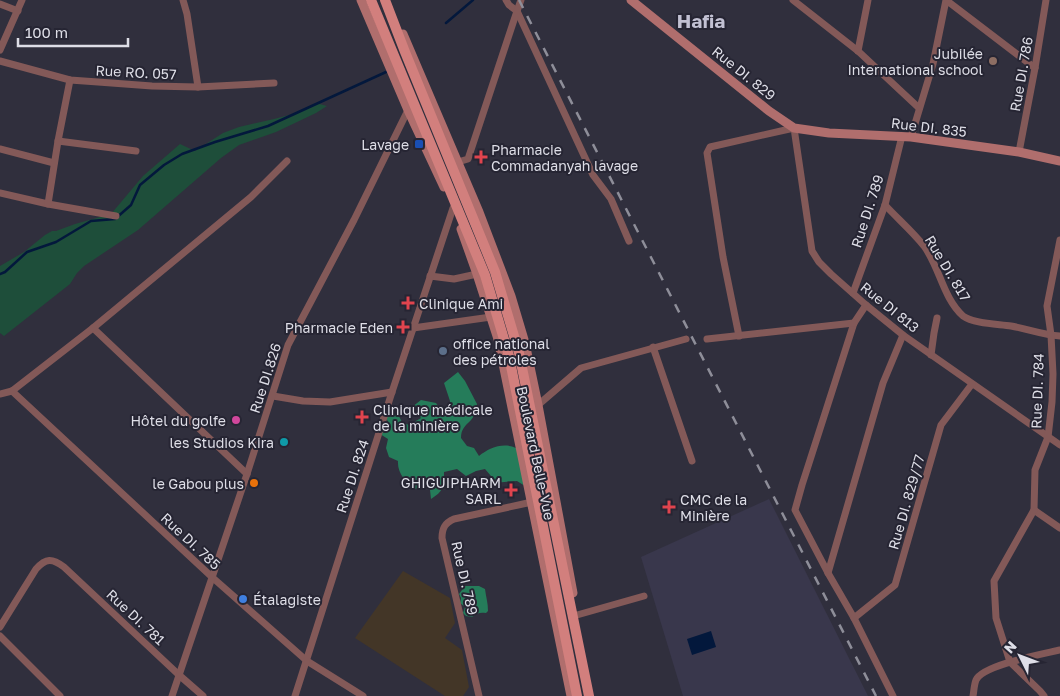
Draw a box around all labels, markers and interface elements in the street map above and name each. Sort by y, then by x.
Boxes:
district label: Hafia [677,9,725,32]
scale bar [18,15,128,47]
text: 100 m [25,23,68,41]
street label: Rue DI. 786 [1006,35,1036,113]
street label: Rue DI. 829 [709,42,779,104]
place label: Jubilée International school [847,45,983,78]
marker: Jubilée International school [987,55,999,67]
street label: Rue RO. 057 [95,61,177,83]
street label: Rue DI. 835 [890,114,968,140]
place label: Lavage [361,136,409,153]
marker: Lavage [413,138,425,150]
place label: Pharmacie Commadanyah lavage [491,141,638,174]
marker: Pharmacie Commadanyah lavage [475,151,487,163]
street label: Rue DI. 789 [847,172,887,250]
street label: Rue DI. 817 [922,232,974,304]
street label: Rue DI 813 [857,278,923,336]
place label: Clinique Ami [419,295,503,312]
marker: Clinique Ami [401,296,415,310]
place label: Pharmacie Eden [285,319,393,336]
marker: Pharmacie Eden [397,321,409,333]
place label: office national des pétroles [453,335,550,368]
street label: Rue DI.826 [246,341,284,415]
marker: office national des pétroles [437,345,449,357]
street label: Rue DI. 784 [1027,353,1047,429]
street label: Boulevard Belle-Vue [514,385,558,521]
place label: Clinique médicale de la minière [373,401,493,434]
marker: Clinique médicale de la minière [355,410,369,424]
place label: Hôtel du golfe [130,412,226,429]
marker: Hôtel du golfe [230,414,242,426]
place label: les Studios Kira [170,434,274,451]
marker: les Studios Kira [278,436,290,448]
street label: Rue DI. 824 [332,437,372,515]
street label: Rue DI. 829/77 [884,453,928,551]
place label: GHIGUIPHARM SARL [401,474,501,507]
place label: le Gabou plus [152,475,244,492]
marker: le Gabou plus [248,477,260,489]
marker: GHIGUIPHARM SARL [505,484,517,496]
place label: CMC de la Minière [680,491,747,524]
marker: CMC de la Minière [662,500,676,514]
street label: Rue DI. 785 [158,509,224,573]
street label: Rue DI. 789 [448,539,482,617]
street label: Rue DI. 781 [103,586,169,649]
place label: Étalagiste [253,591,321,608]
marker: Étalagiste [237,593,249,605]
north arrow [995,631,1045,681]
text: N [1000,637,1020,657]

